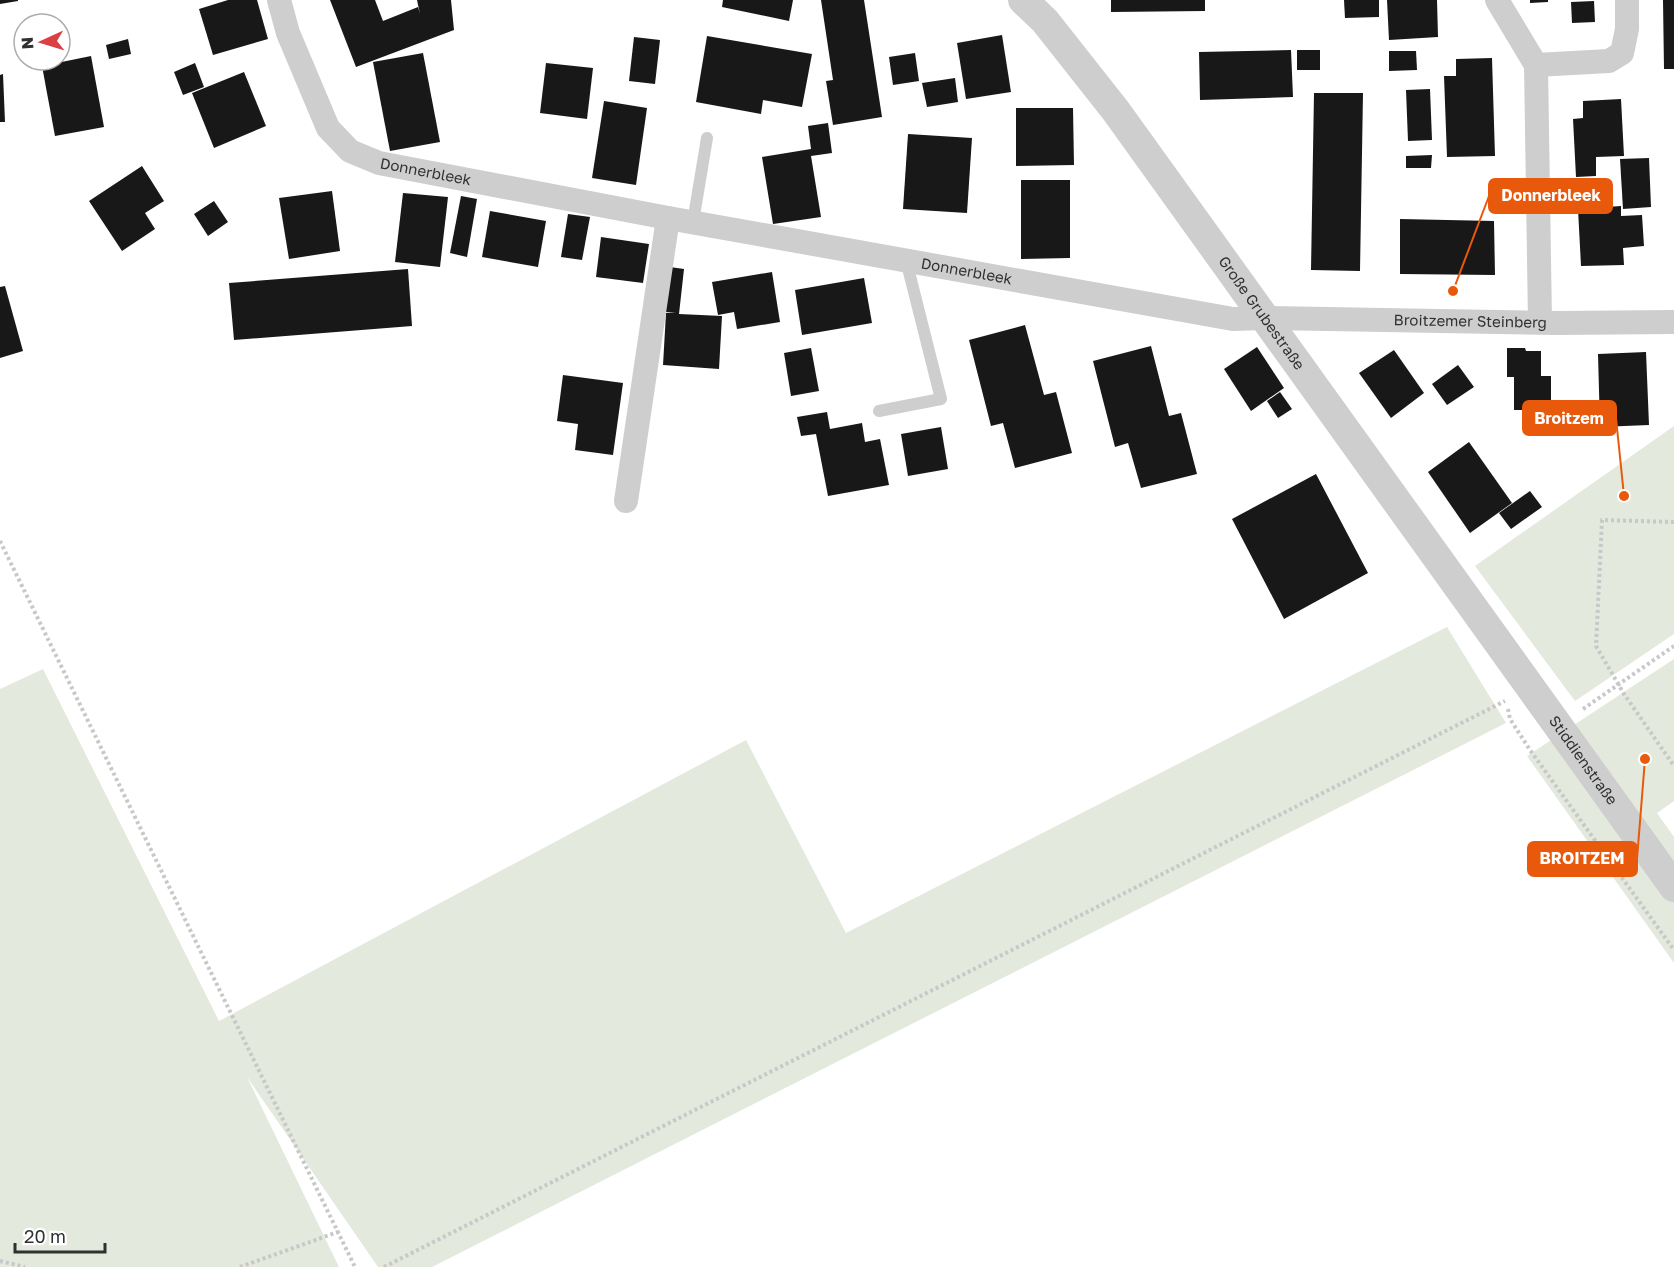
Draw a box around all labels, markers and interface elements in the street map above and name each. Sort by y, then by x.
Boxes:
north arrow [12,12,72,72]
text: N [17,36,37,50]
street label: Donnerbleek [379,153,473,188]
callout: Donnerbleek [1489,179,1612,213]
text: Donnerbleek [1501,185,1601,205]
street label: Große Grubestraße [1215,252,1309,373]
street label: Donnerbleek [920,253,1014,287]
street label: Broitzemer Steinberg [1394,310,1547,331]
callout: Broitzem [1523,401,1616,435]
text: Broitzem [1534,408,1604,428]
street label: Stiddienstraße [1546,712,1622,808]
callout: BROITZEM [1528,842,1637,876]
text: BROITZEM [1540,848,1624,868]
scale bar [15,1216,105,1254]
text: 20 m [24,1225,66,1247]

